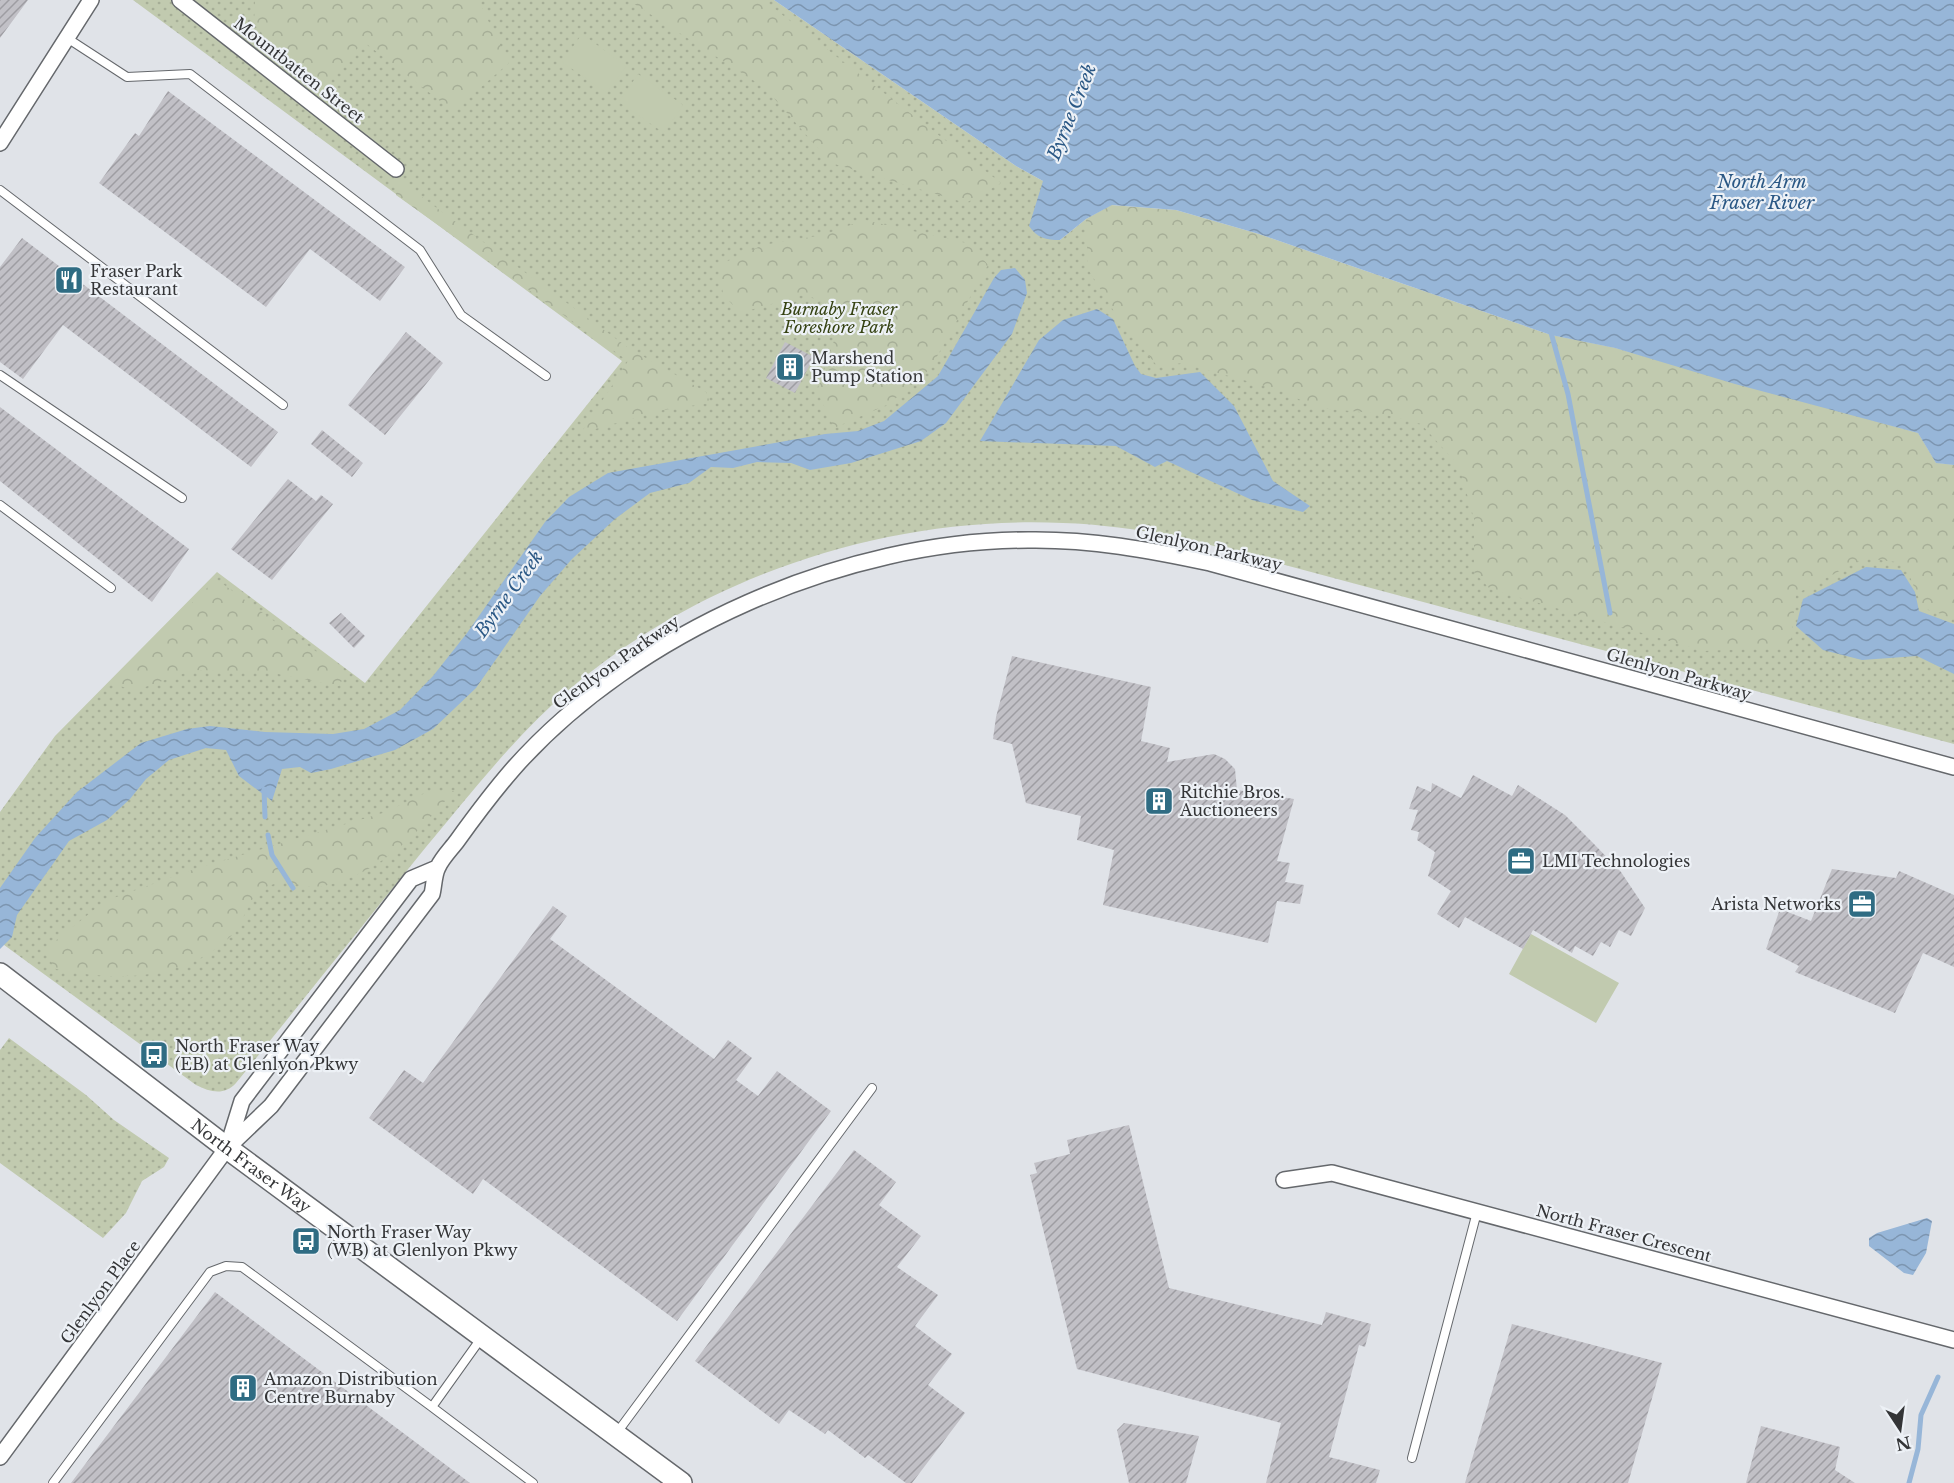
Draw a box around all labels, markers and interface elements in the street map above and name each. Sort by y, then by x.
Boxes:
street label: Mountbatten Street [230,13,368,127]
water label: Byrne Creek [1042,61,1101,164]
water label: North Arm Fraser River [1709,171,1815,214]
place label: Fraser Park Restaurant [90,261,183,299]
restaurant icon: Fraser Park Restaurant [53,264,85,296]
park label: Burnaby Fraser Foreshore Park [780,299,898,337]
place label: Marshend Pump Station [811,348,923,386]
building icon: Marshend Pump Station [774,351,806,383]
street label: Glenlyon Parkway [1134,521,1285,575]
water label: Byrne Creek [470,547,548,642]
street label: Glenlyon Parkway [549,610,684,713]
street label: Glenlyon Parkway [1604,644,1754,704]
place label: Ritchie Bros. Auctioneers [1179,782,1285,820]
building icon: Ritchie Bros. Auctioneers [1143,785,1175,817]
office icon: LMI Technologies [1505,845,1537,877]
place label: LMI Technologies [1542,851,1690,871]
office icon: Arista Networks [1846,888,1878,920]
place label: Arista Networks [1710,894,1841,914]
place label: North Fraser Way (EB) at Glenlyon Pkwy [175,1036,359,1074]
bus stop icon: North Fraser Way (EB) at Glenlyon Pkwy [138,1039,170,1071]
street label: North Fraser Way [187,1114,316,1217]
street label: North Fraser Crescent [1534,1200,1714,1266]
place label: North Fraser Way (WB) at Glenlyon Pkwy [327,1222,518,1260]
bus stop icon: North Fraser Way (WB) at Glenlyon Pkwy [290,1225,322,1257]
street label: Glenlyon Place [56,1236,144,1348]
place label: Amazon Distribution Centre Burnaby [263,1369,438,1407]
building icon: Amazon Distribution Centre Burnaby [227,1372,259,1404]
north arrow [1870,1399,1930,1459]
text: N [1894,1432,1913,1455]

